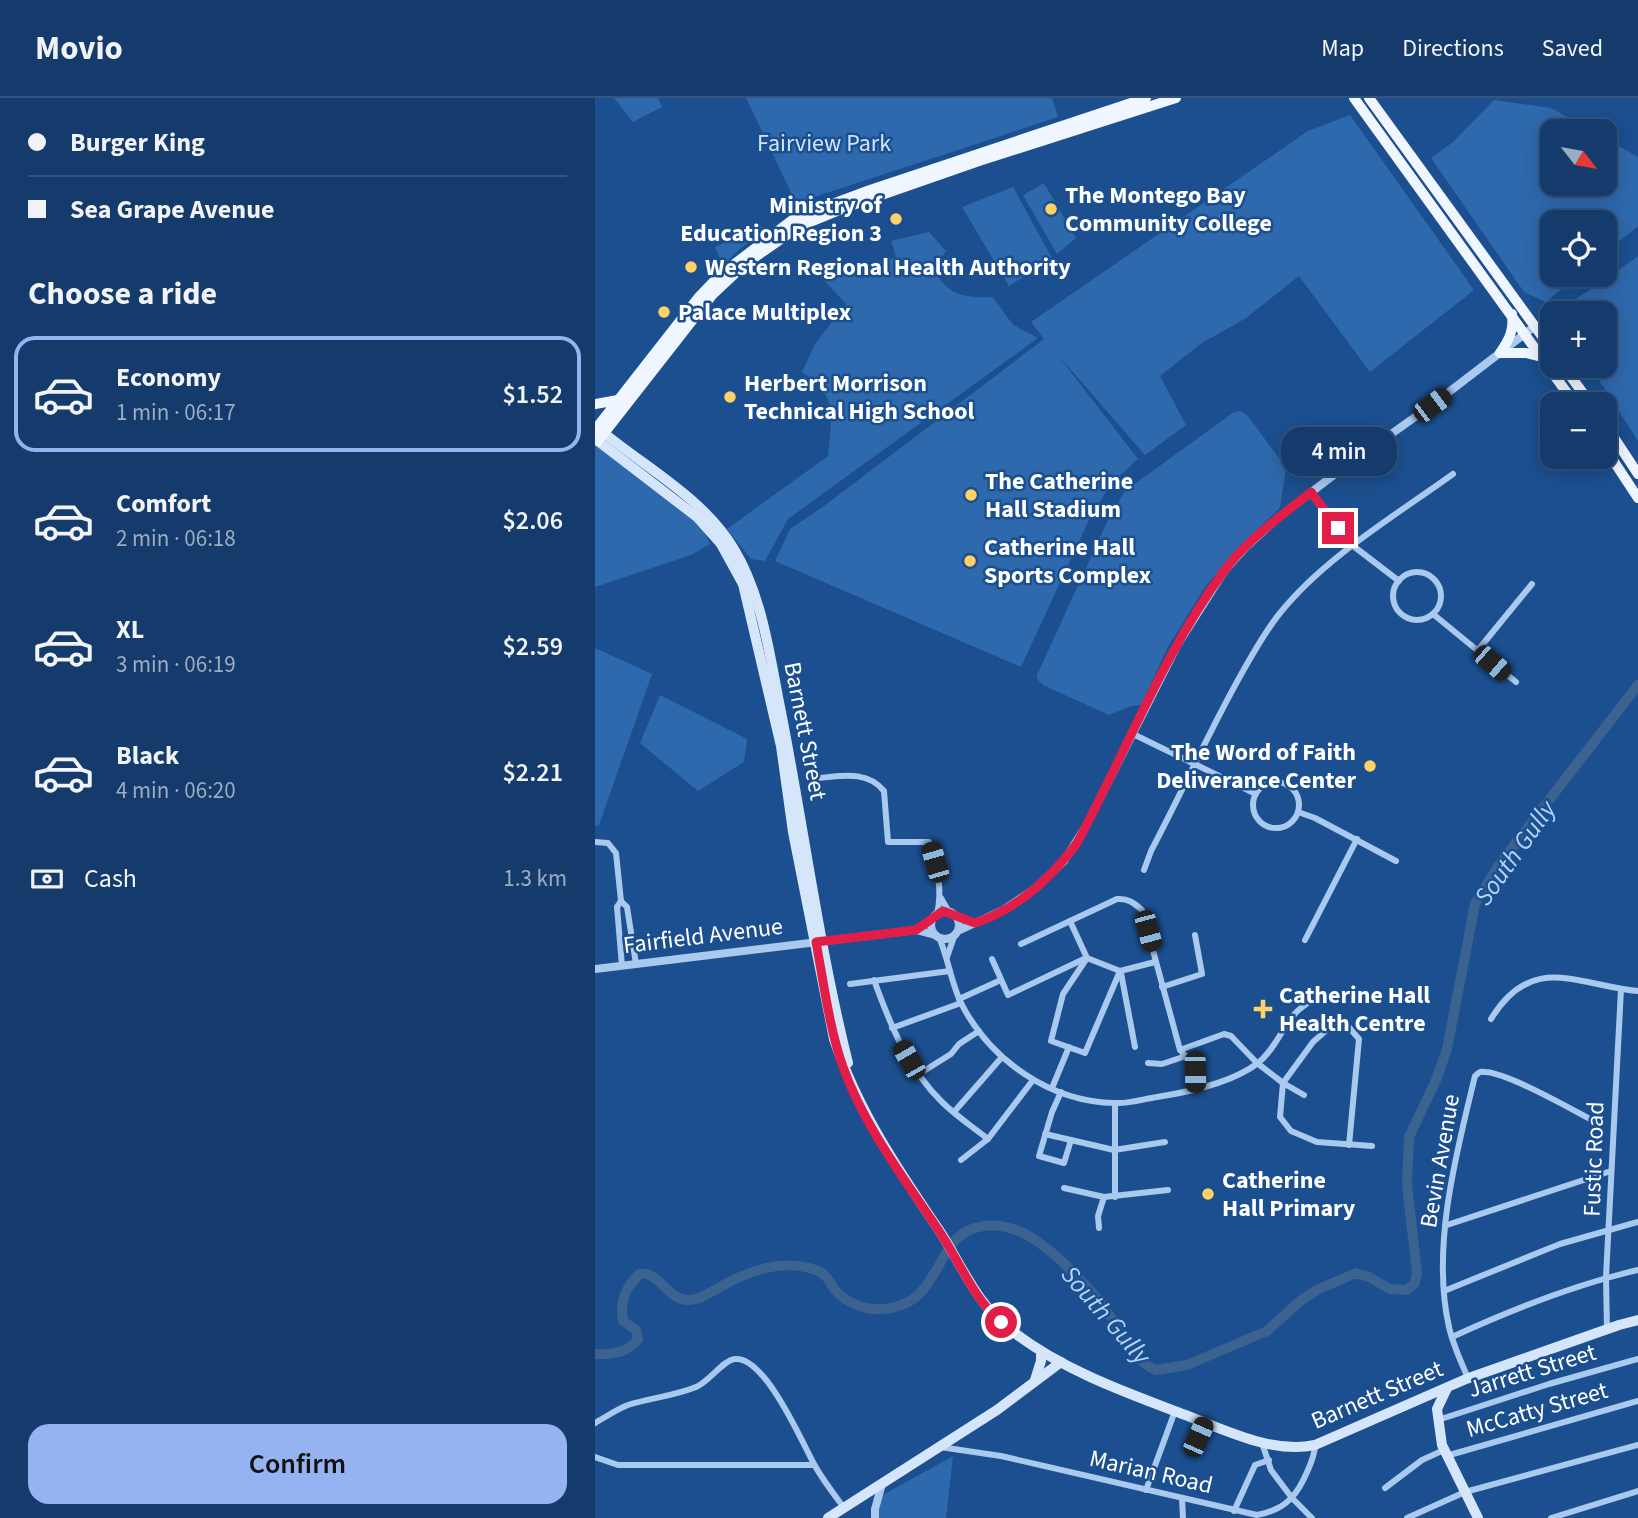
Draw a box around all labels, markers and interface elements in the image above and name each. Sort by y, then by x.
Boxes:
text: Movio [35,25,123,72]
text: Map [1321,31,1364,66]
text: Directions [1402,31,1504,66]
text: Saved [1542,31,1603,66]
north arrow [1540,119,1617,196]
map controls [1540,119,1617,469]
text: Burger King [70,124,205,161]
park label: Fairview Park [757,126,891,161]
place label: The Montego Bay Community College [1065,178,1272,241]
place label: Ministry of Education Region 3 [680,188,883,251]
text: Sea Grape Avenue [70,191,274,228]
marker: The Montego Bay Community College [1043,201,1059,217]
button: locate [1540,210,1617,287]
marker: Ministry of Education Region 3 [888,211,904,227]
place label: Western Regional Health Authority [705,250,1071,285]
marker: Western Regional Health Authority [683,259,699,275]
text: Choose a ride [28,271,217,317]
place label: Palace Multiplex [678,295,851,330]
button: + [1540,301,1617,378]
marker: Palace Multiplex [656,304,672,320]
text: Economy [116,359,221,396]
icon: car [32,363,95,426]
place label: Herbert Morrison Technical High School [744,366,975,429]
text: $1.52 [502,376,563,413]
car [1409,384,1456,426]
marker: Herbert Morrison Technical High School [722,389,738,405]
button: − [1540,392,1617,469]
text: 1 min · 06:17 [116,396,236,429]
callout: 4 min [1280,426,1396,476]
text: 4 min [1312,435,1366,468]
place label: The Catherine Hall Stadium [985,464,1133,527]
text: Comfort [116,485,211,522]
marker: The Catherine Hall Stadium [963,487,979,503]
icon: car [32,489,95,552]
text: $2.06 [502,502,563,539]
route end [1322,512,1354,544]
text: 2 min · 06:18 [116,522,236,555]
place label: Catherine Hall Sports Complex [984,530,1151,593]
marker: Catherine Hall Sports Complex [962,553,978,569]
text: XL [116,611,144,648]
icon: car [32,615,95,678]
text: $2.59 [502,628,563,665]
car [1470,641,1515,685]
text: 3 min · 06:19 [116,648,236,681]
street label: Barnett Street [774,659,836,803]
place label: The Word of Faith Deliverance Center [1156,735,1356,798]
text: Black [116,737,179,774]
icon: car [32,741,95,804]
text: $2.21 [502,754,563,791]
marker: The Word of Faith Deliverance Center [1362,758,1378,774]
text: 4 min · 06:20 [116,774,236,807]
water label: South Gully [1465,792,1566,913]
car [920,839,951,885]
icon: cash [28,860,66,898]
text: Cash [84,860,137,897]
text: 1.3 km [503,862,567,895]
car [1133,908,1164,954]
street label: Fairfield Avenue [621,909,785,963]
place label: Catherine Hall Health Centre [1279,978,1430,1041]
marker: Catherine Hall Health Centre [1253,999,1273,1019]
car [890,1037,929,1083]
car [1185,1051,1206,1093]
street label: Bevin Avenue [1411,1091,1469,1231]
street label: Fustic Road [1574,1101,1614,1217]
place label: Catherine Hall Primary [1222,1163,1356,1226]
marker: Catherine Hall Primary [1200,1186,1216,1202]
water label: South Gully [1052,1257,1160,1374]
route start [985,1306,1017,1338]
street label: Jarrett Street [1464,1335,1600,1407]
street label: Barnett Street [1306,1352,1448,1438]
street label: McCatty Street [1462,1373,1612,1447]
car [1180,1414,1217,1460]
button: Confirm [28,1424,567,1504]
street label: Marian Road [1086,1441,1216,1503]

